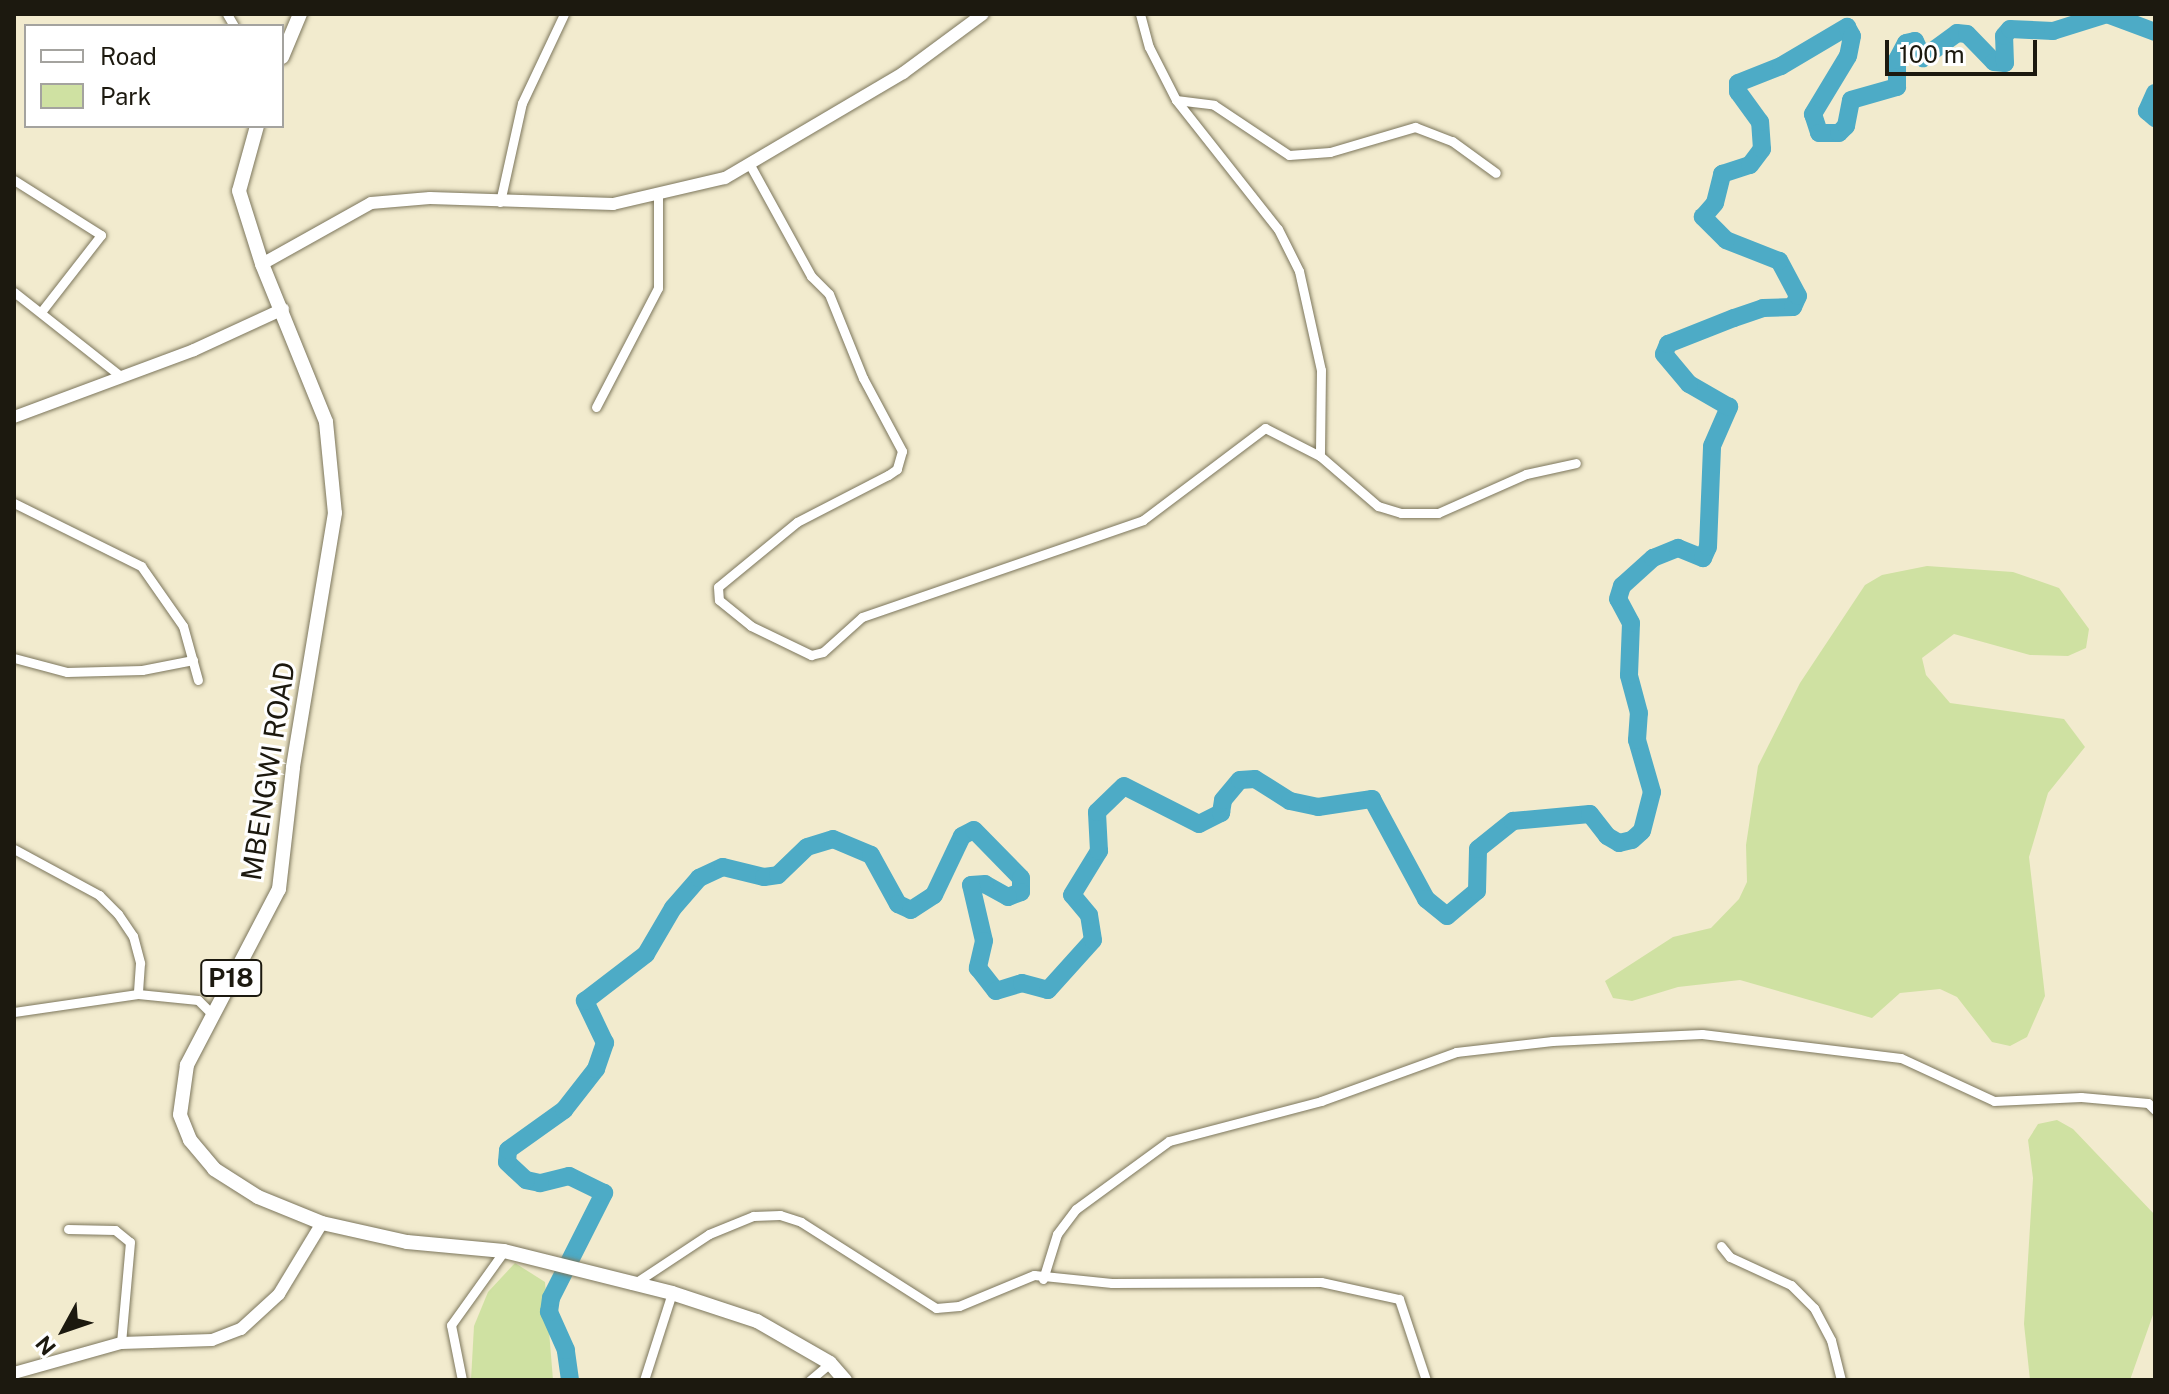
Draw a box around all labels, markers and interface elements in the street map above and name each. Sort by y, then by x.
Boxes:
legend [24,24,284,128]
scale bar [1889,24,2041,74]
text: 100 m [1899,40,1965,68]
text: Road [100,42,157,70]
text: Park [100,82,151,110]
street label: MBENGWI ROAD [234,659,302,883]
road number: P18 [199,956,263,1000]
north arrow [24,1290,104,1370]
text: N [30,1330,61,1360]

